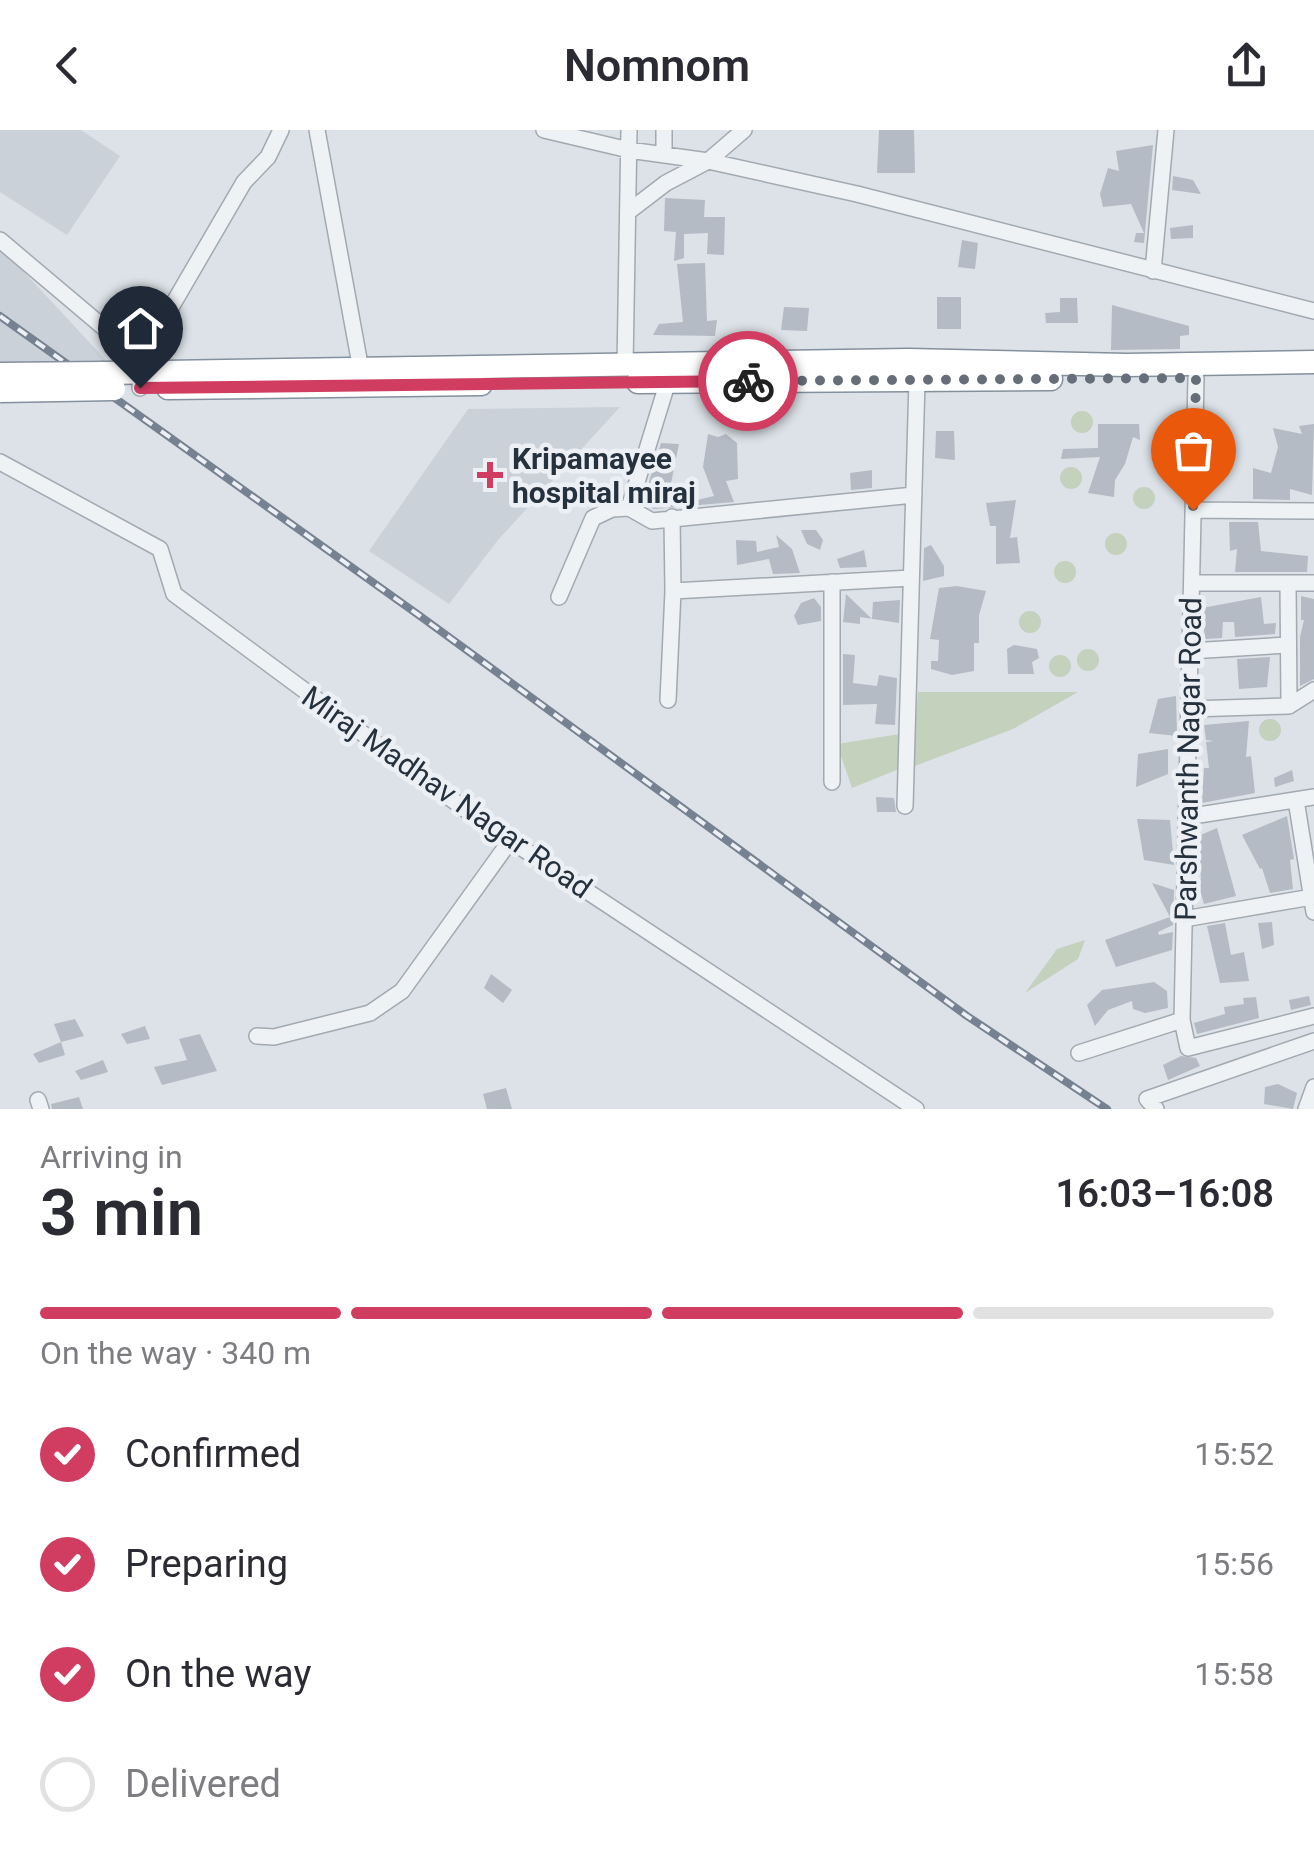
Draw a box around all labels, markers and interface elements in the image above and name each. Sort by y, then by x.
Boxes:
icon: back [40,38,95,93]
icon: share [1219,38,1274,93]
text: Nomnom [564,39,750,92]
pin [98,286,183,389]
icon: home [113,301,168,356]
courier [698,331,798,431]
icon: bike [721,354,776,409]
pin [1151,408,1236,511]
icon: bag [1166,423,1221,478]
place label: Kripamayee hospital miraj [512,441,696,510]
marker: Kripamayee hospital miraj [477,462,503,488]
street label: Parshwanth Nagar Road [1168,597,1208,921]
street label: Miraj Madhav Nagar Road [296,679,598,905]
text: Arriving in [40,1138,183,1176]
text: 16:03–16:08 [1055,1172,1274,1216]
text: 3 min [40,1175,203,1251]
text: On the way · 340 m [40,1334,311,1372]
icon: check [40,1427,95,1482]
text: Confirmed [125,1432,301,1476]
text: 15:52 [1194,1435,1274,1473]
icon: check [40,1537,95,1592]
text: Preparing [125,1542,288,1586]
text: 15:56 [1194,1545,1274,1583]
icon: check [40,1647,95,1702]
text: On the way [125,1652,311,1696]
text: 15:58 [1194,1655,1274,1693]
text: Delivered [125,1762,281,1806]

